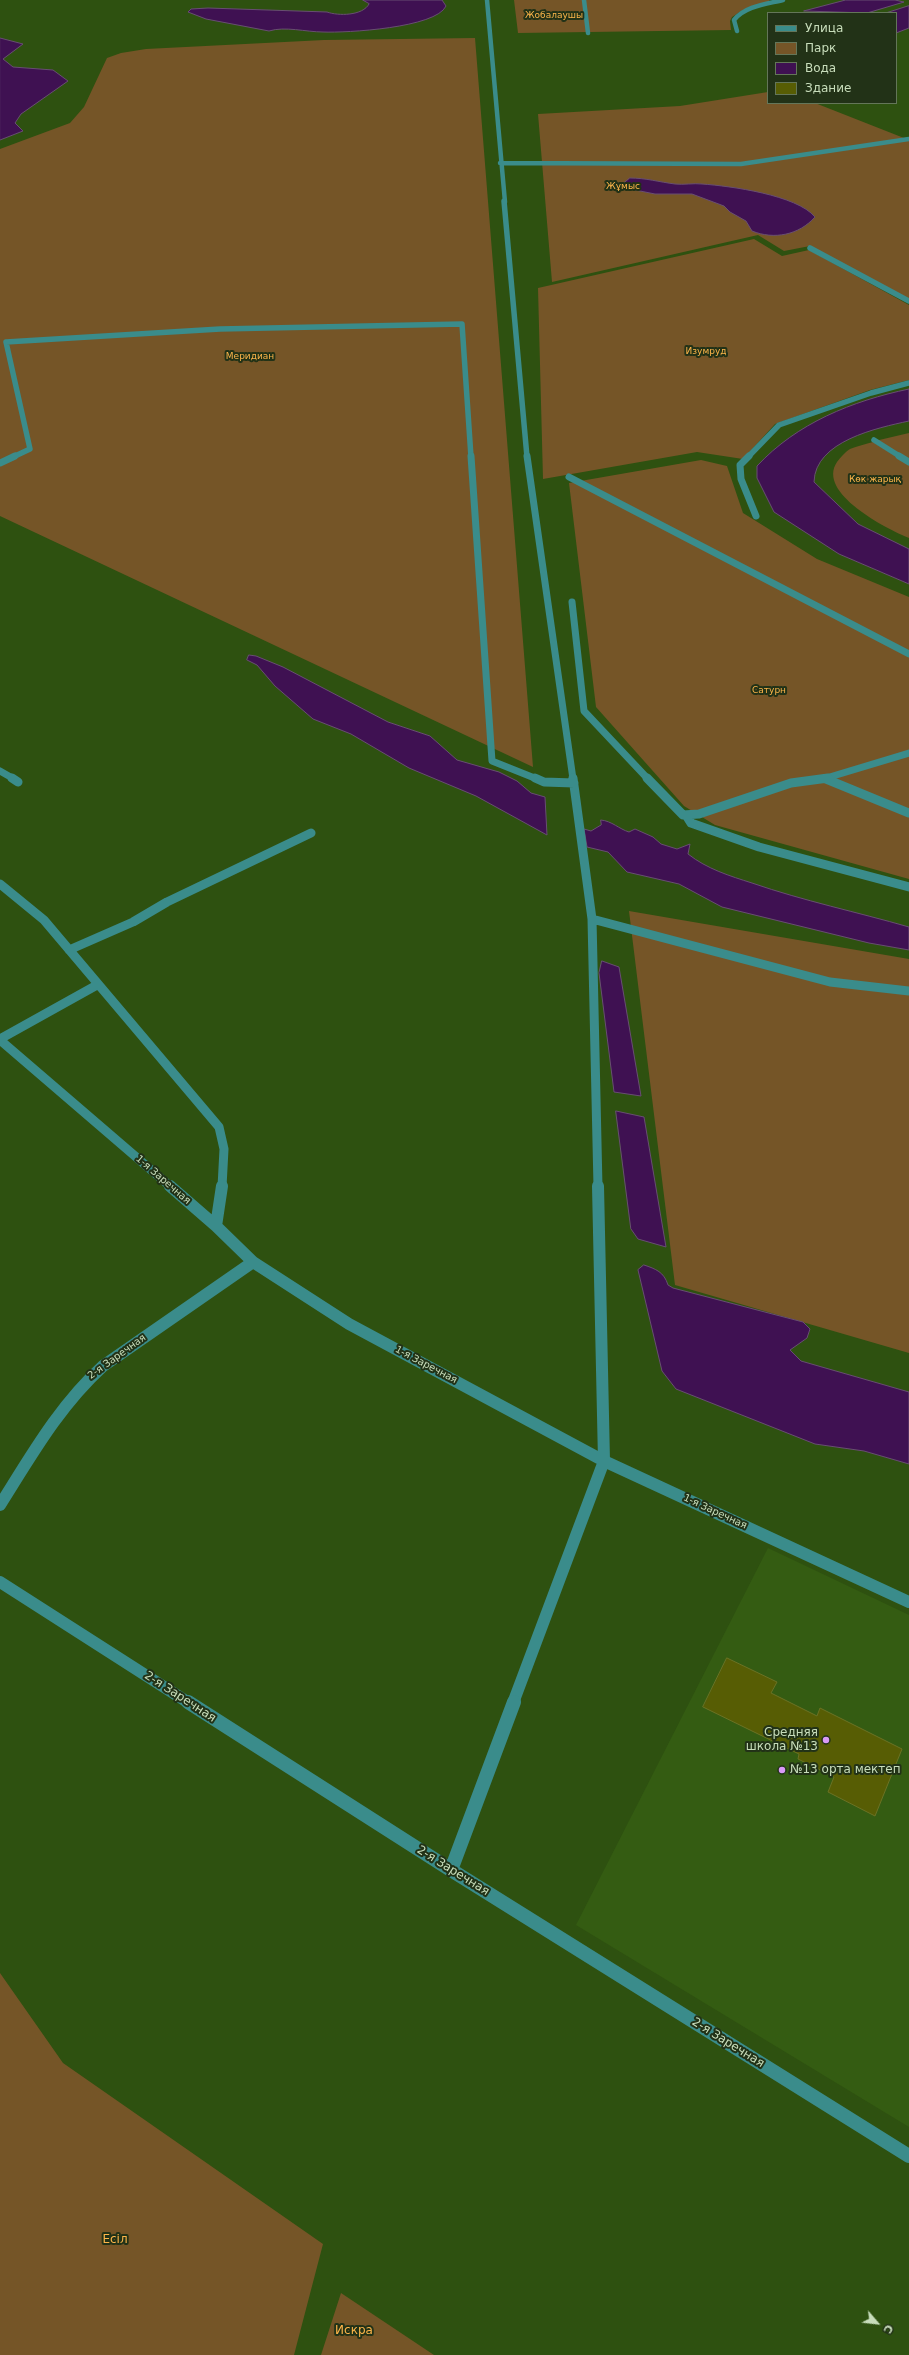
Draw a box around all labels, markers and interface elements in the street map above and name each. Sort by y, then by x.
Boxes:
park label: Жобалаушы [525,11,583,21]
legend [767,12,897,104]
text: Улица [805,21,843,35]
text: Парк [805,41,836,55]
text: Вода [805,61,836,75]
text: Здание [805,81,851,95]
park label: Жұмыс [606,182,640,192]
park label: Изумруд [686,347,726,357]
park label: Меридиан [226,352,274,362]
park label: Көк жарық [849,475,901,485]
park label: Сатурн [752,686,786,696]
street label: 1-я Заречная [133,1153,193,1207]
street label: 2-я Заречная [86,1332,148,1382]
street label: 1-я Заречная [393,1344,459,1386]
street label: 1-я Заречная [681,1492,749,1532]
street label: 2-я Заречная [141,1668,219,1726]
place label: Средняя школа №13 [746,1726,818,1754]
marker: Средняя школа №13 [821,1735,831,1745]
place label: №13 орта мектеп [790,1763,901,1777]
marker: №13 орта мектеп [777,1765,787,1775]
street label: 2-я Заречная [414,1843,492,1899]
street label: 2-я Заречная [689,2015,767,2071]
park label: Есіл [102,2233,128,2247]
north arrow [857,2303,897,2343]
text: С [880,2322,896,2335]
park label: Искра [335,2324,373,2338]

